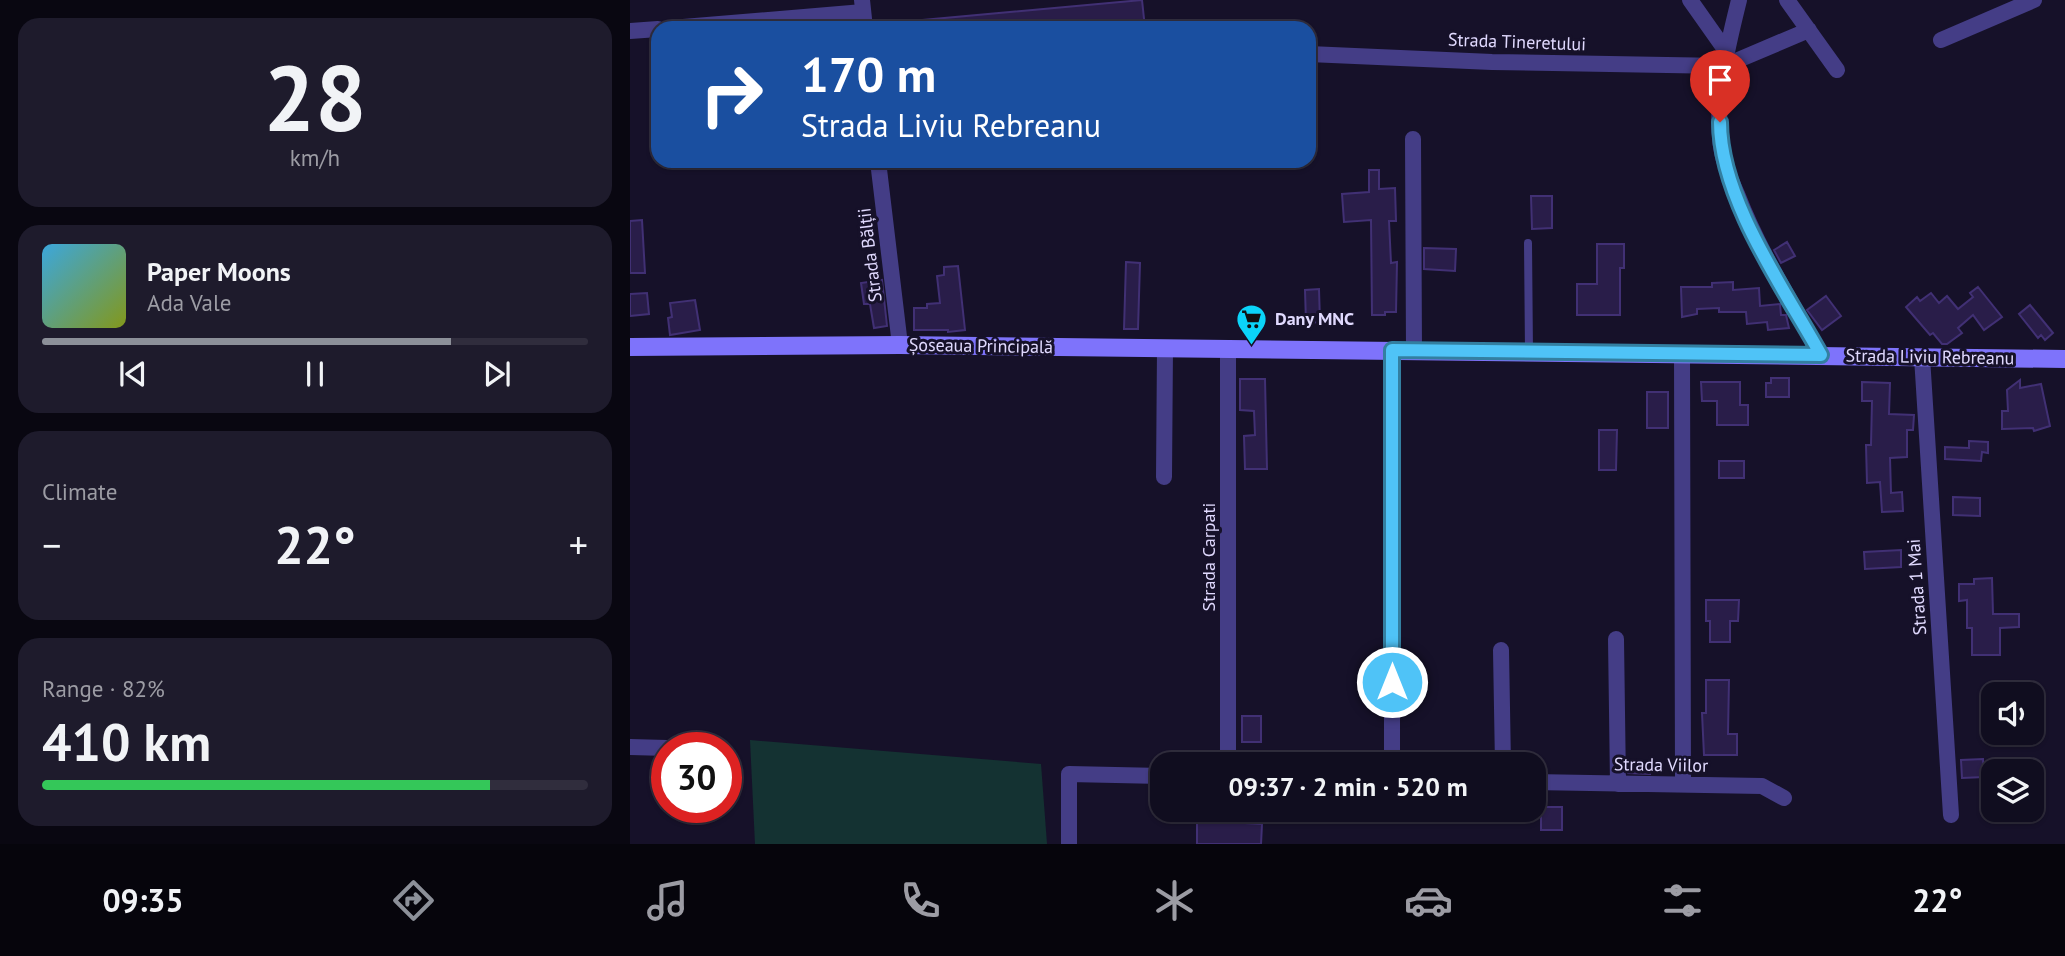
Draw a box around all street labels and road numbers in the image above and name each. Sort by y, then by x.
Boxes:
street label: Strada Tineretului [1448,28,1586,55]
street label: Strada Bălții [852,207,887,303]
street label: Șoseaua Principală [909,333,1053,358]
street label: Strada Liviu Rebreanu [1845,344,2015,369]
street label: Strada Carpati [1197,503,1220,611]
street label: Strada 1 Mai [1902,538,1931,636]
street label: Strada Viilor [1614,752,1708,777]

